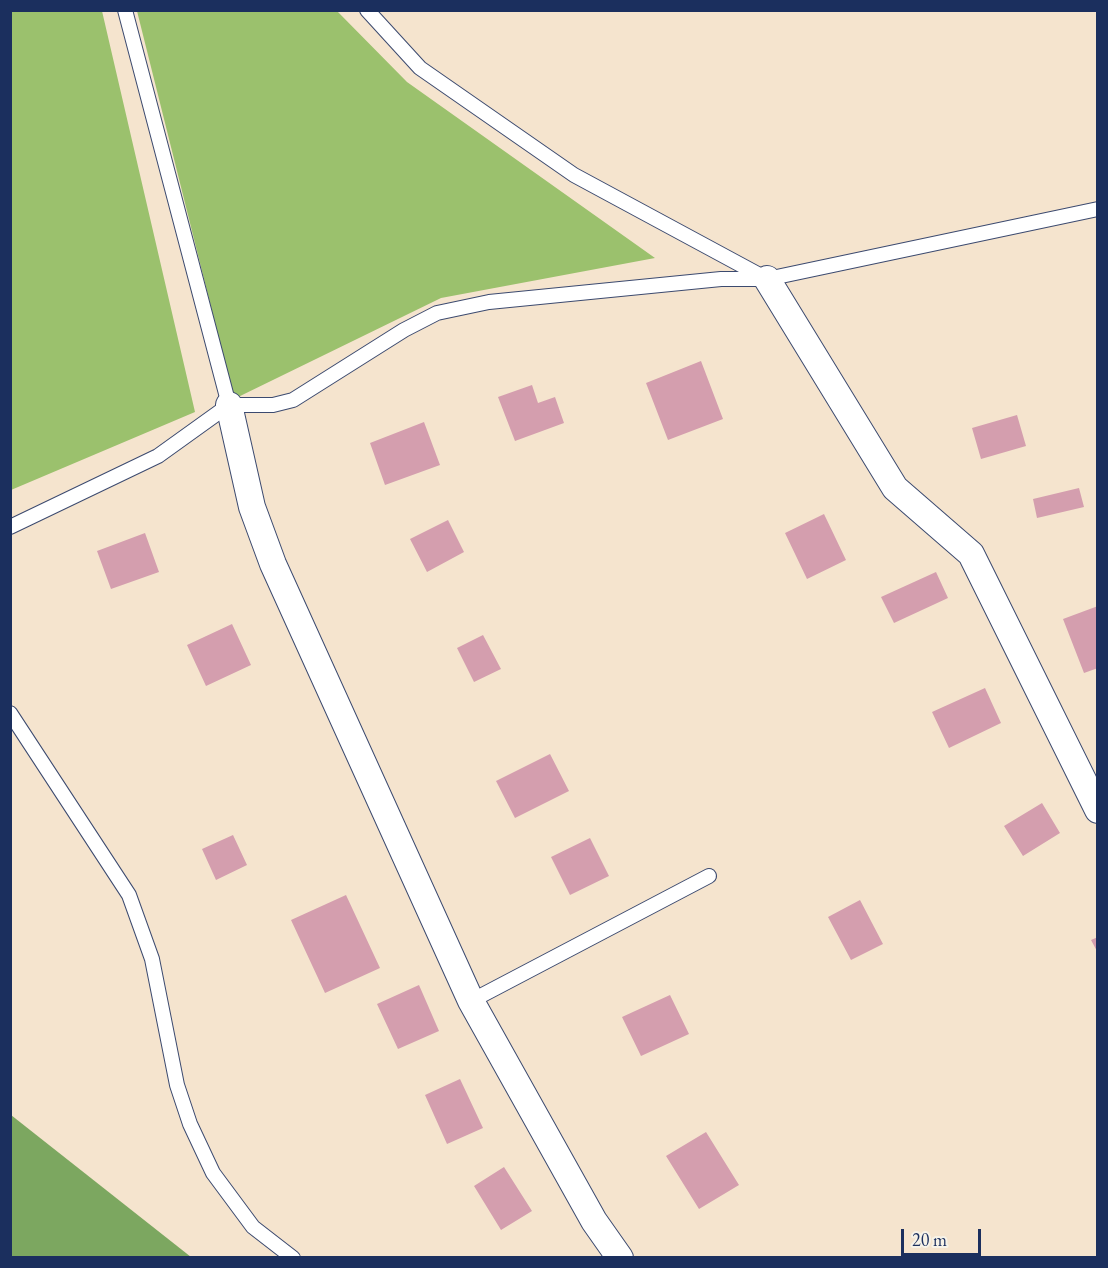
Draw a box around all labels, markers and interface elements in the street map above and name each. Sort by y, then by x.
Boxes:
scale bar [904,1217,984,1255]
text: 20 m [912,1228,947,1251]

